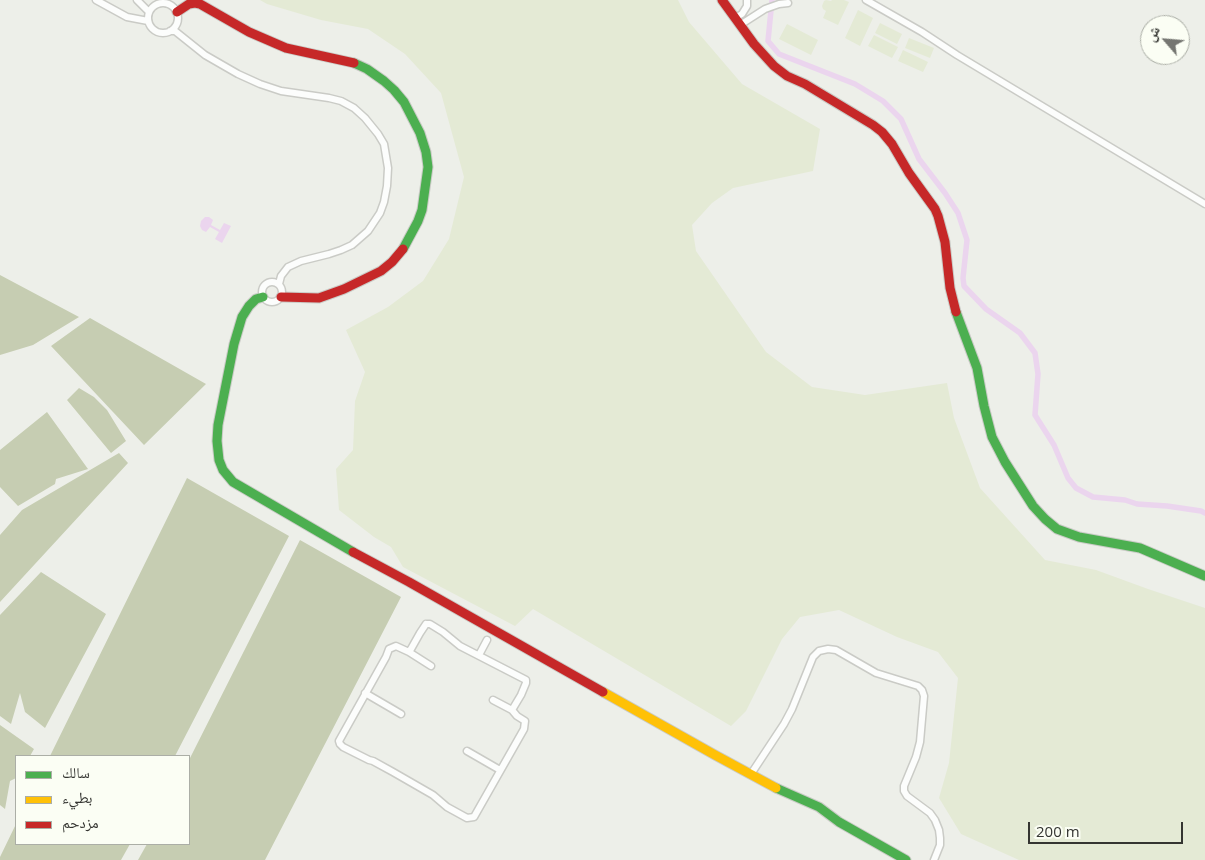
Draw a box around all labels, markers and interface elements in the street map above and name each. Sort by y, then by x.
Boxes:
north arrow [1140,15,1190,65]
text: ش [1140,22,1164,44]
legend [15,755,190,845]
text: سالك [62,762,90,782]
text: بطيء [62,787,92,807]
text: مزدحم [62,812,99,832]
scale bar [1030,812,1185,844]
text: 200 m [1036,821,1080,841]

